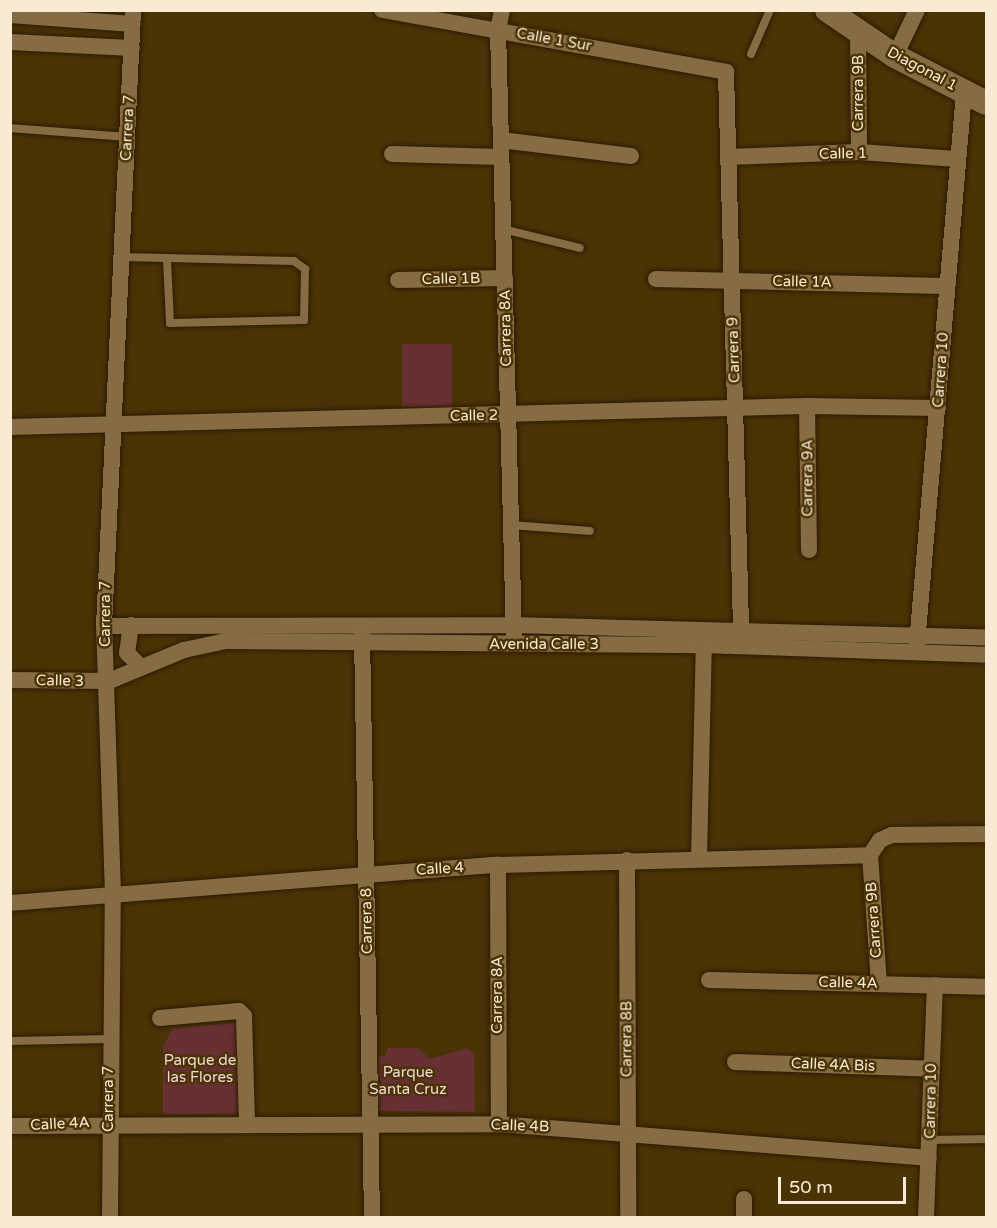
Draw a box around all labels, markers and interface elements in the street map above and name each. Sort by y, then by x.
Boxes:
street label: Calle 1 Sur [515,25,593,55]
street label: Diagonal 1 [884,43,960,95]
street label: Carrera 9B [850,55,868,131]
street label: Carrera 7 [117,95,139,161]
street label: Calle 1 [819,145,867,163]
street label: Calle 1B [422,269,480,289]
street label: Calle 1A [772,272,832,292]
street label: Carrera 8A [496,289,516,367]
street label: Carrera 9 [724,317,744,383]
street label: Carrera 10 [929,332,953,408]
street label: Calle 2 [450,407,498,425]
street label: Carrera 9A [799,439,817,517]
street label: Carrera 7 [97,581,115,647]
street label: Avenida Calle 3 [489,636,599,654]
street label: Calle 3 [36,672,84,690]
street label: Calle 4 [415,859,465,879]
street label: Carrera 9B [862,881,886,959]
street label: Carrera 8 [357,888,377,954]
street label: Carrera 8A [489,956,507,1034]
street label: Calle 4A [818,973,878,993]
street label: Carrera 8B [618,1001,636,1077]
park label: Parque de las Flores [164,1051,236,1086]
street label: Calle 4A Bis [790,1055,876,1075]
park label: Parque Santa Cruz [369,1063,447,1098]
street label: Carrera 10 [921,1063,941,1139]
street label: Carrera 7 [100,1066,118,1132]
street label: Calle 4A [30,1113,90,1135]
street label: Calle 4B [490,1116,550,1136]
scale bar [781,1165,908,1203]
text: 50 m [789,1176,833,1198]

